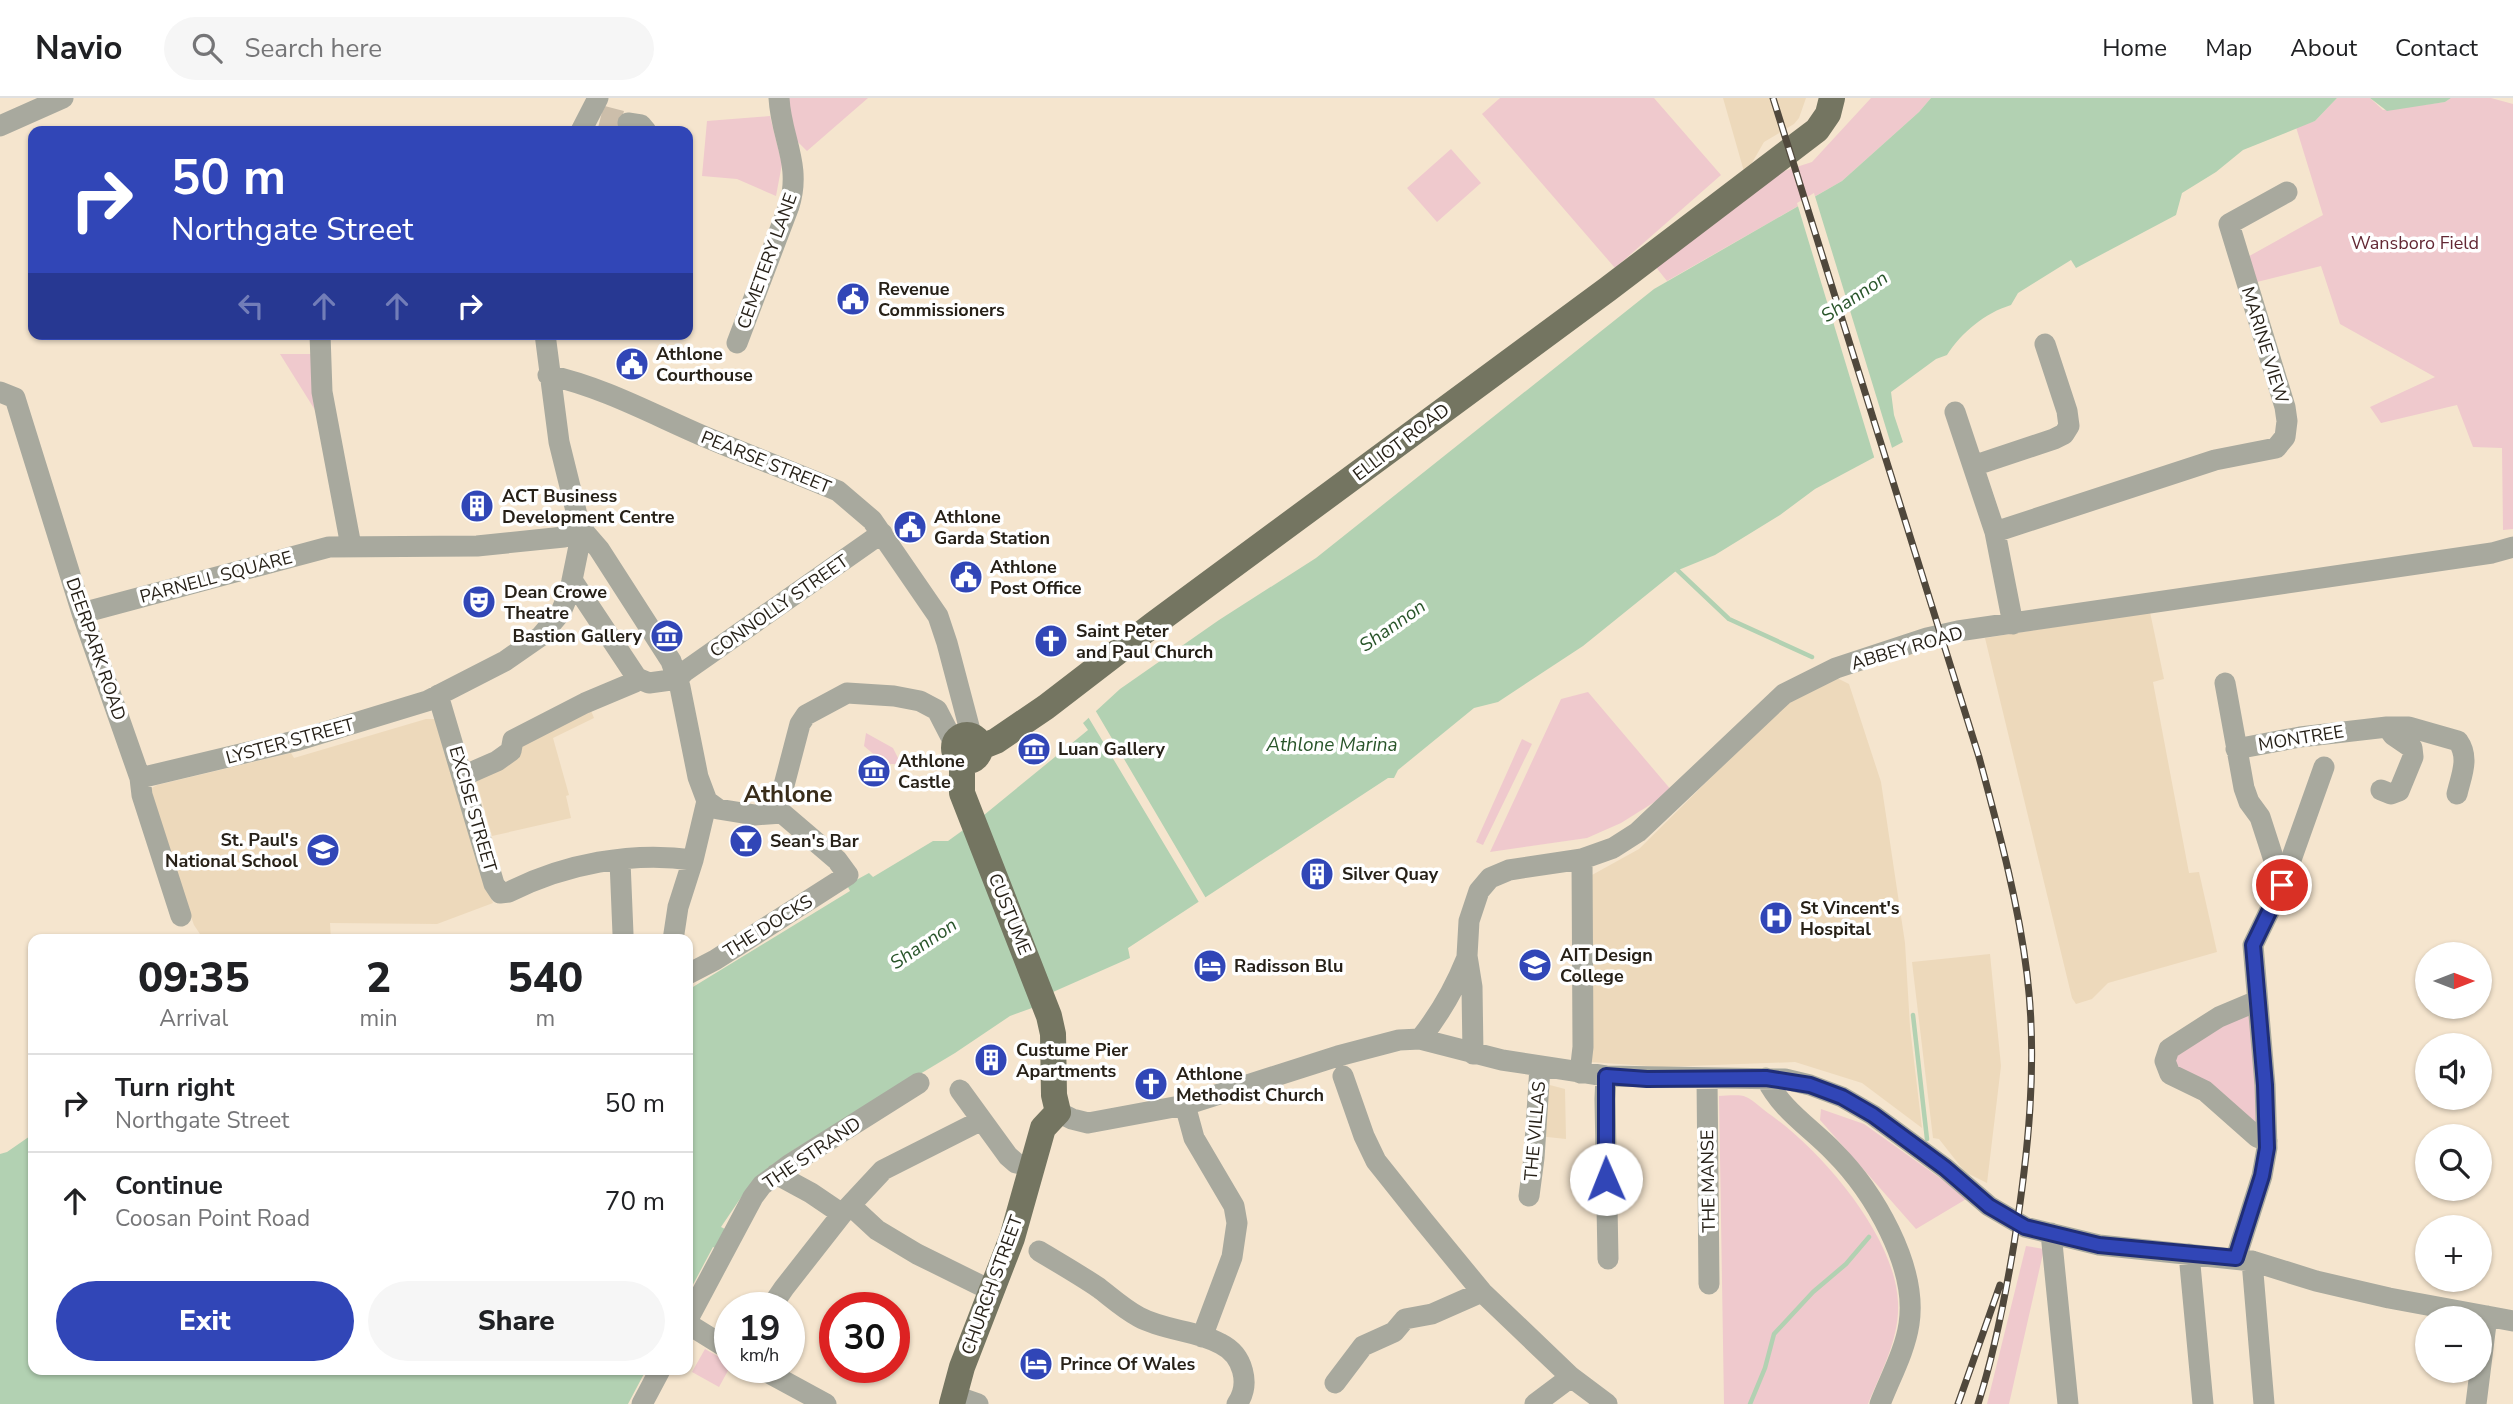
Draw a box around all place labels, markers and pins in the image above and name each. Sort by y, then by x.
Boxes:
place label: Revenue Commissioners [878,277,1005,322]
public building icon: Revenue Commissioners [834,280,872,318]
place label: Athlone Courthouse [656,342,753,387]
public building icon: Athlone Courthouse [613,345,651,383]
place label: ACT Business Development Centre [502,484,675,529]
building icon: ACT Business Development Centre [458,487,496,525]
place label: Athlone Garda Station [934,505,1050,550]
public building icon: Athlone Garda Station [891,508,929,546]
place label: Athlone Post Office [990,555,1082,600]
public building icon: Athlone Post Office [947,558,985,596]
place label: Dean Crowe Theatre [504,580,607,625]
theatre icon: Dean Crowe Theatre [460,583,498,621]
museum icon: Bastion Gallery [648,617,686,655]
place label: Saint Peter and Paul Church [1076,619,1213,664]
church icon: Saint Peter and Paul Church [1032,622,1070,660]
place label: Bastion Gallery [513,624,643,648]
museum icon: Luan Gallery [1015,730,1053,768]
place label: Luan Gallery [1058,737,1165,761]
place label: Athlone Castle [898,749,965,794]
museum icon: Athlone Castle [855,752,893,790]
bar icon: Sean's Bar [727,822,765,860]
place label: St. Paul's National School [165,828,298,873]
place label: Sean's Bar [770,829,859,853]
school or university icon: St. Paul's National School [304,831,342,869]
building icon: Silver Quay [1298,855,1336,893]
pin [2252,855,2312,915]
place label: Silver Quay [1342,862,1439,886]
place label: St Vincent's Hospital [1800,896,1900,941]
hospital icon: St Vincent's Hospital [1757,899,1795,937]
place label: AIT Design College [1560,943,1653,988]
school or university icon: AIT Design College [1516,946,1554,984]
hotel icon: Radisson Blu [1191,947,1229,985]
place label: Radisson Blu [1234,954,1343,978]
place label: Custume Pier Apartments [1016,1038,1128,1083]
building icon: Custume Pier Apartments [972,1041,1010,1079]
place label: Athlone Methodist Church [1176,1062,1324,1107]
church icon: Athlone Methodist Church [1132,1065,1170,1103]
hotel icon: Prince Of Wales [1017,1345,1055,1383]
place label: Prince Of Wales [1060,1352,1195,1376]

